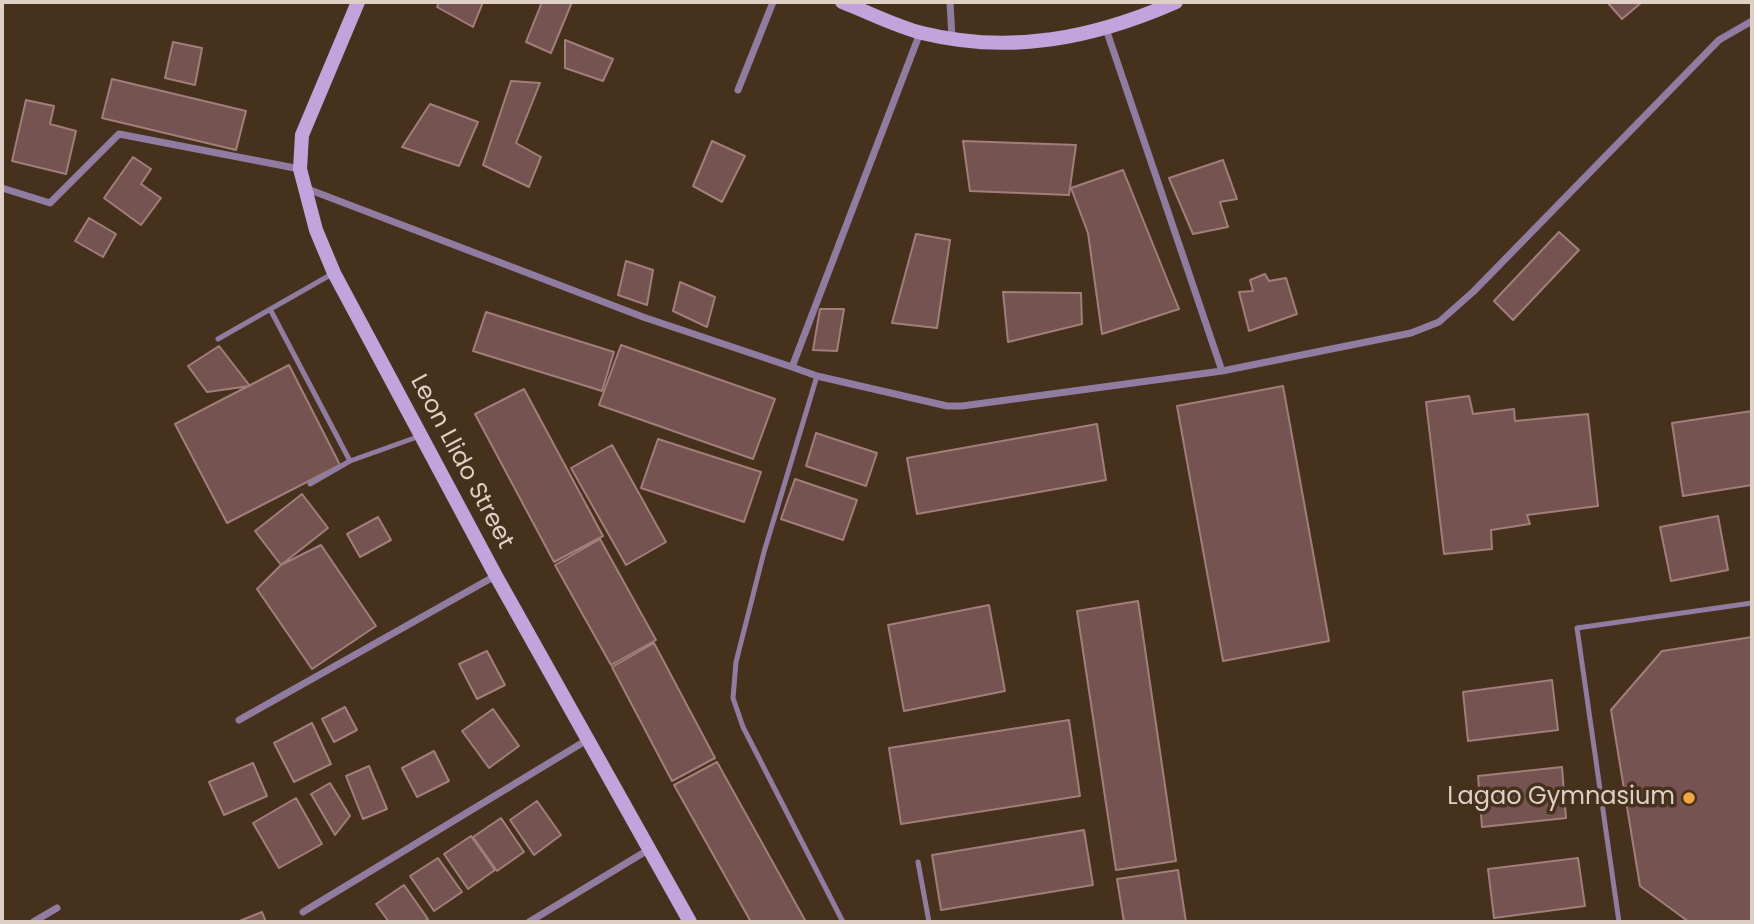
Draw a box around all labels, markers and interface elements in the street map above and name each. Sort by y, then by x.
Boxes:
street label: Leon Llido Street [403,370,519,554]
place label: Lagao Gymnasium [1447,784,1675,812]
marker: Lagao Gymnasium [1681,790,1697,806]

